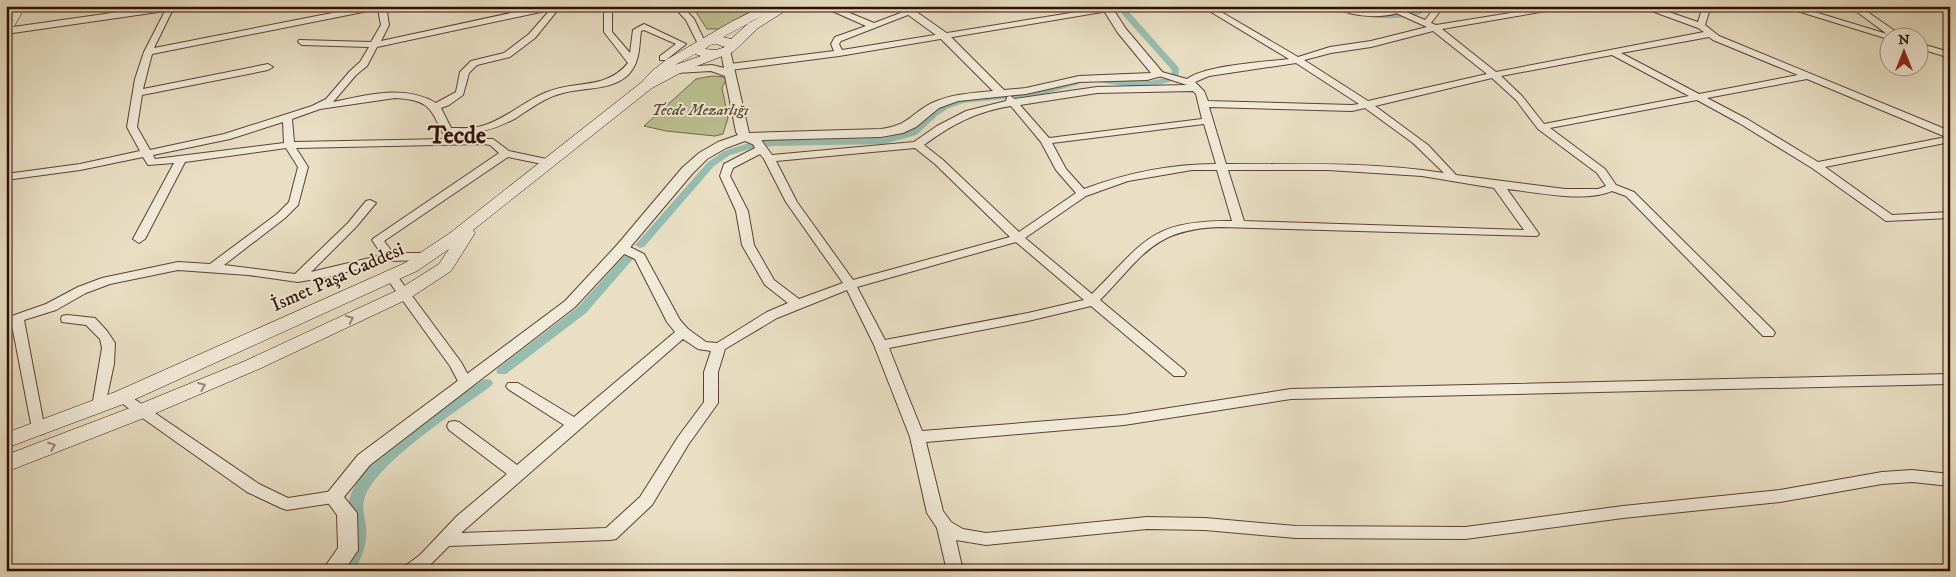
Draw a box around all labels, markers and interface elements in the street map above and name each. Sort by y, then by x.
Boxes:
north arrow [1878,28,1928,78]
text: N [1898,31,1910,49]
park label: Tecde Mezarlığı [652,100,748,120]
district label: Tecde [427,121,486,151]
street label: İsmet Paşa Caddesi [267,237,408,317]
one-way arrow [345,314,354,325]
one-way arrow [198,381,206,391]
one-way arrow [47,442,56,453]

